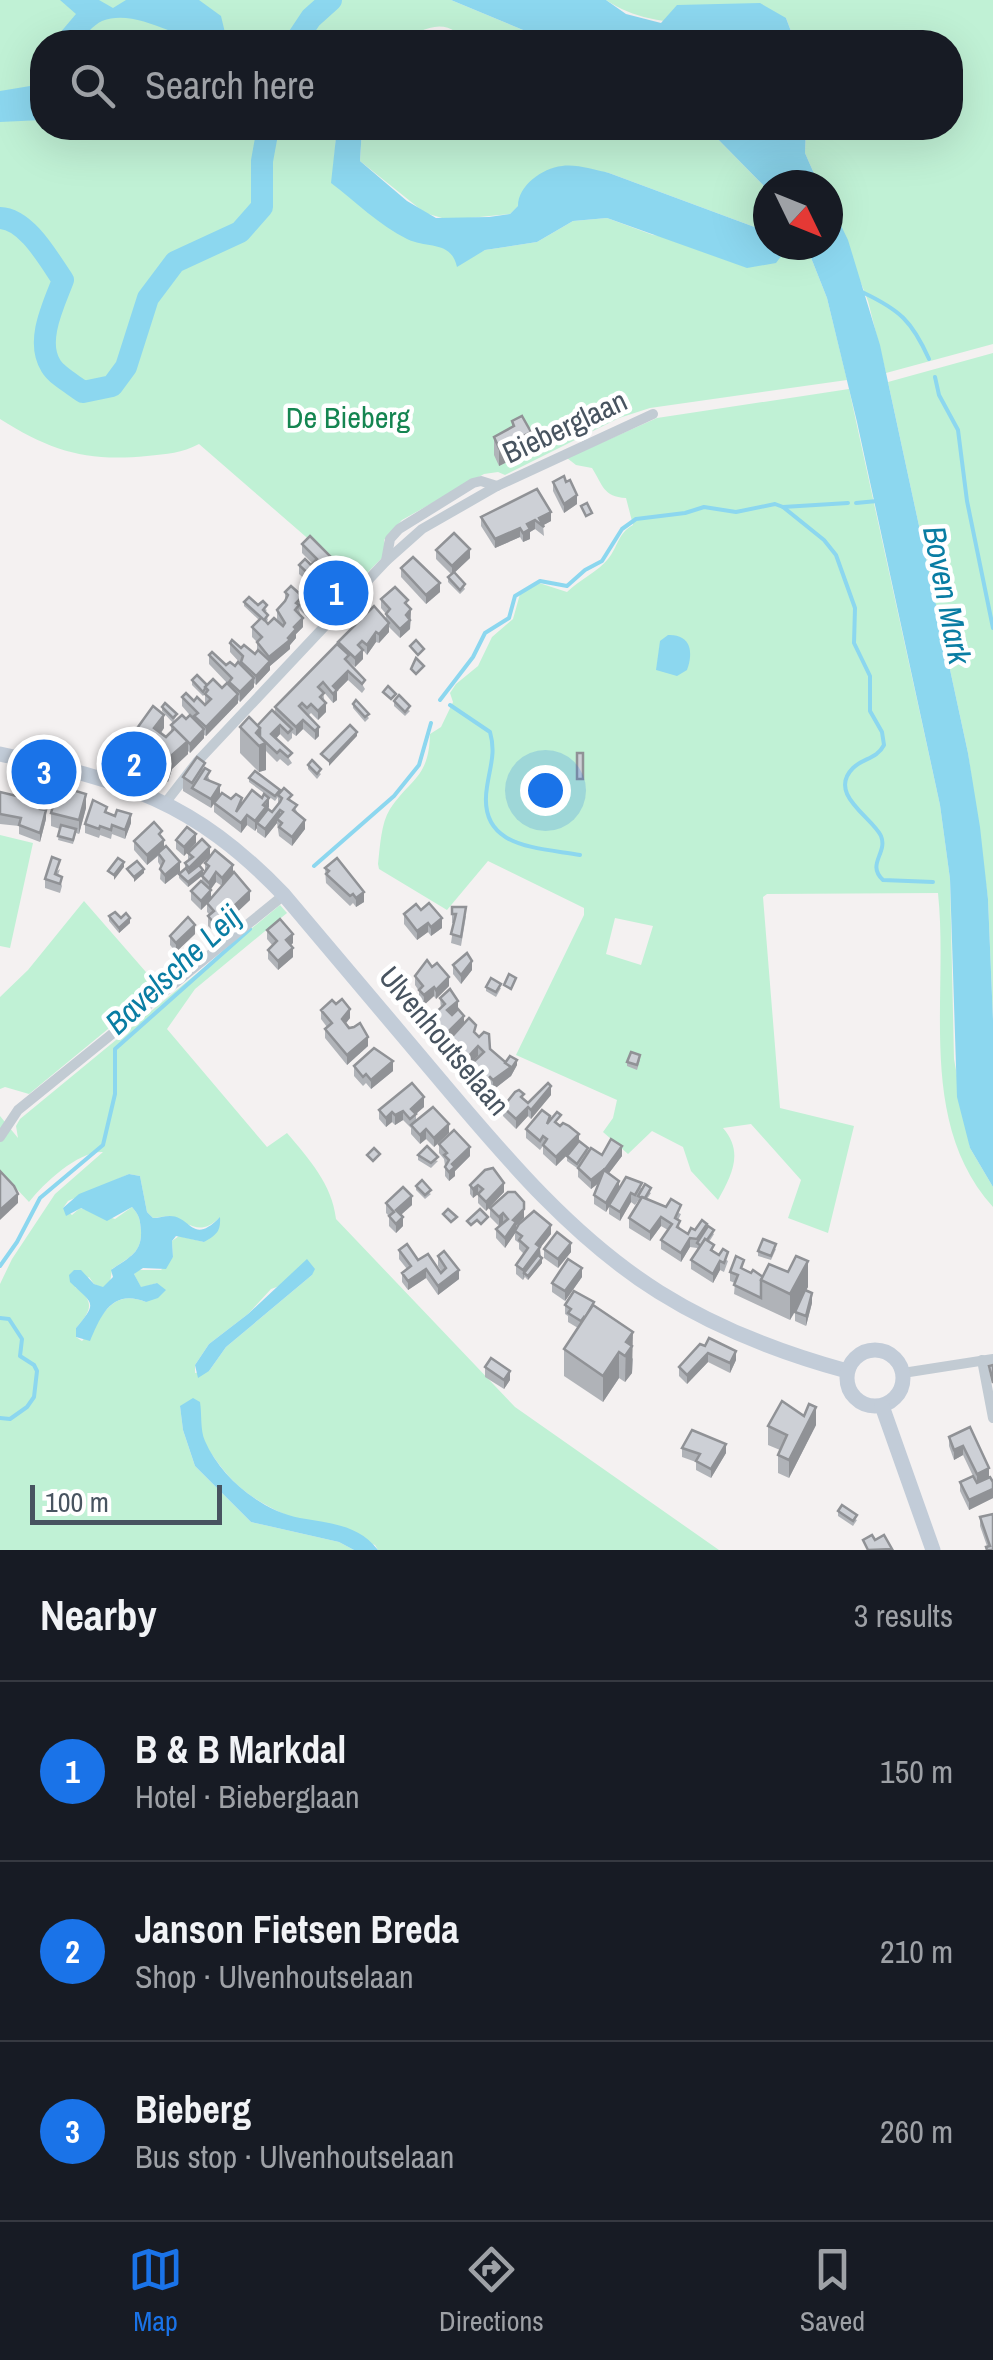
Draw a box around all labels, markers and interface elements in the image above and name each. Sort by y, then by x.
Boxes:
search box [30,30,963,140]
icon: search [65,58,120,113]
text: Search here [145,60,315,111]
north arrow [753,170,843,260]
street label: Bieberglaan [496,380,633,472]
park label: De Bieberg [286,397,411,437]
water label: Boven Mark [913,522,982,669]
pin: 1 [304,556,368,630]
pin: 2 [102,726,166,802]
pin: 3 [12,734,76,810]
your location [520,765,571,816]
water label: Bavelsche Leij [96,895,251,1044]
street label: Ulvenhoutselaan [371,957,519,1123]
scale bar [30,1480,222,1524]
text: 100 m [45,1483,109,1521]
text: Nearby [40,1587,157,1643]
text: 3 results [854,1594,953,1637]
text: B & B Markdal [135,1724,346,1775]
text: 1 [65,1750,80,1793]
text: 150 m [880,1750,953,1793]
text: Hotel · Bieberglaan [135,1775,360,1818]
text: Janson Fietsen Breda [135,1904,459,1955]
text: 2 [65,1930,80,1973]
text: 210 m [880,1930,953,1973]
text: Shop · Ulvenhoutselaan [135,1955,414,1998]
text: Bieberg [135,2084,251,2135]
text: 3 [65,2110,80,2153]
text: 260 m [880,2110,953,2153]
text: Bus stop · Ulvenhoutselaan [135,2135,454,2178]
tab: Map [128,2242,183,2340]
tab: Directions [439,2242,544,2340]
tab: Saved [800,2242,865,2340]

